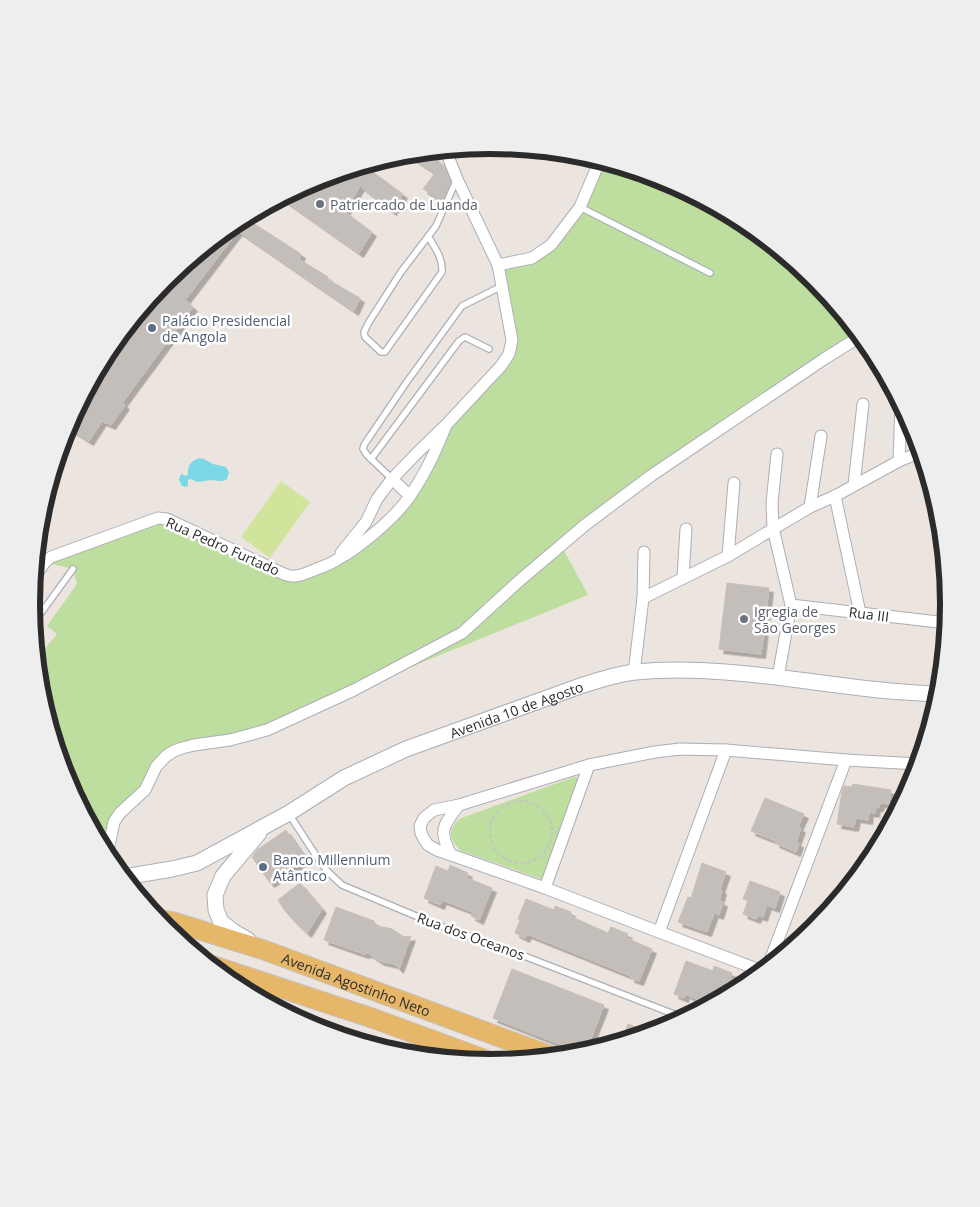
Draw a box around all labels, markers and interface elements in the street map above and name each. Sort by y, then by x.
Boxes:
place label: Patriercado de Luanda [330,195,478,214]
marker: Patriercado de Luanda [314,198,326,210]
place label: Palácio Presidencial de Angola [162,311,291,346]
marker: Palácio Presidencial de Angola [146,322,158,334]
street label: Rua Pedro Furtado [163,512,283,580]
place label: Igregia de São Georges [754,602,836,637]
street label: Rua III [848,602,890,626]
marker: Igregia de São Georges [738,613,750,625]
street label: Avenida 10 de Agosto [447,676,586,742]
place label: Banco Millennium Atântico [273,850,390,885]
marker: Banco Millennium Atântico [257,861,269,873]
street label: Rua dos Oceanos [415,908,528,964]
street label: Avenida Agostinho Neto [279,948,433,1020]

